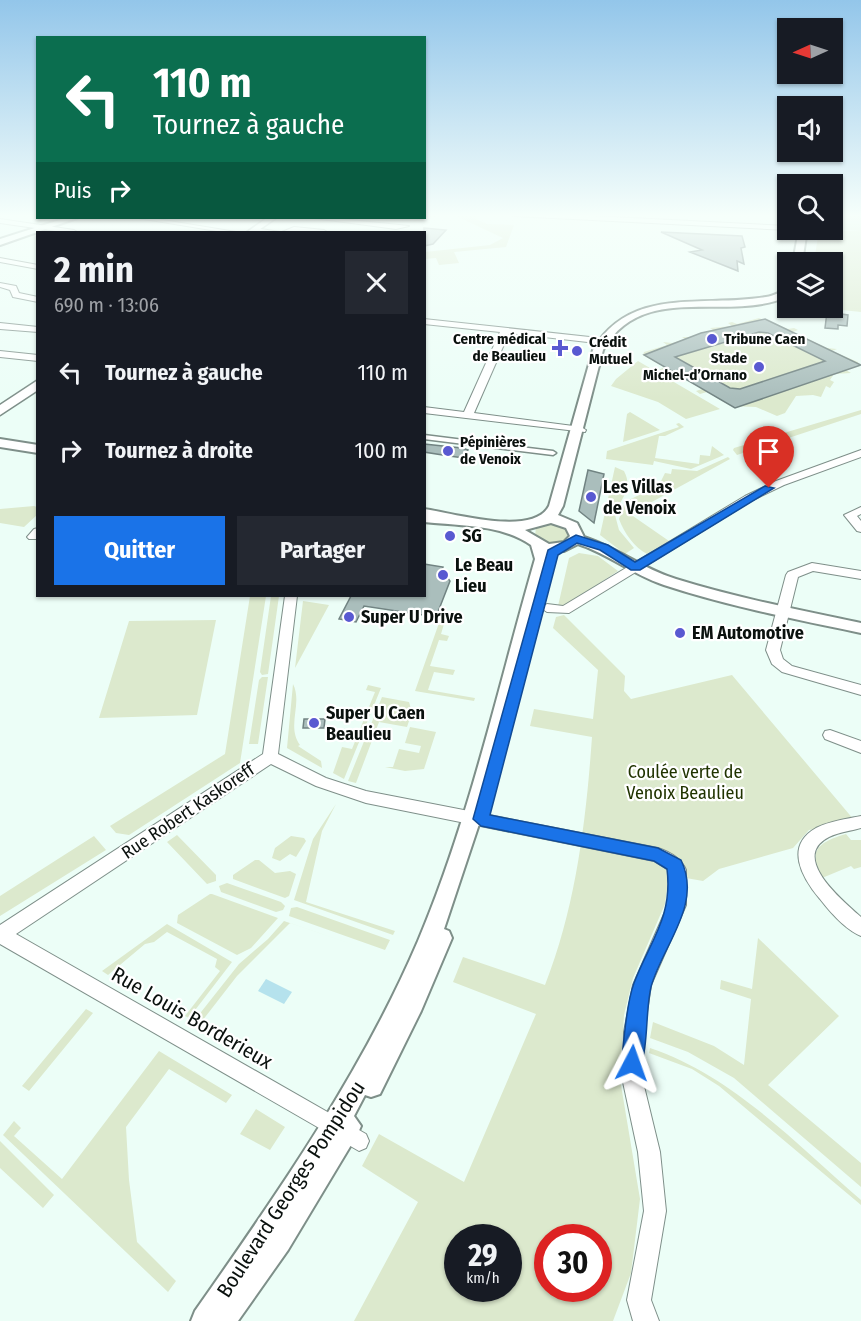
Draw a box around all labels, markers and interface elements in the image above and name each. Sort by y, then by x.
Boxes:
north arrow [777,18,843,84]
map controls [777,18,843,318]
text: 110 m [153,58,252,108]
icon: left [54,60,132,138]
button: sound [777,96,843,162]
text: Tournez à gauche [153,109,344,141]
icon: right [103,174,136,207]
button: search [777,174,843,240]
text: Puis [54,177,91,204]
text: 2 min [54,248,134,292]
button: close [345,251,408,314]
button: layers [777,252,843,318]
text: 690 m · 13:06 [54,293,159,317]
place label: Centre médical de Beaulieu [453,330,547,365]
place label: Tribune Caen [724,330,806,348]
marker: Tribune Caen [705,332,719,346]
place label: Crédit Mutuel [589,333,633,368]
marker: Centre médical de Beaulieu [551,339,569,357]
marker: Crédit Mutuel [570,344,584,358]
place label: Stade Michel-d’Ornano [643,349,747,384]
icon: left [54,356,87,389]
text: Tournez à gauche [105,359,263,386]
text: 110 m [358,359,408,386]
marker: Stade Michel-d’Ornano [752,360,766,374]
pin [743,426,794,488]
place label: Pépinières de Venoix [460,433,526,468]
icon: right [54,434,87,467]
icon: arrive [752,435,785,468]
text: Tournez à droite [105,437,253,464]
text: 100 m [354,437,408,464]
marker: Pépinières de Venoix [441,444,455,458]
place label: Les Villas de Venoix [603,476,677,519]
marker: Les Villas de Venoix [584,490,598,504]
button: Quitter [54,516,225,585]
button: Partager [237,516,408,585]
place label: SG [462,525,482,547]
marker: SG [443,529,457,543]
place label: Le Beau Lieu [455,554,513,597]
marker: Le Beau Lieu [436,568,450,582]
place label: Super U Drive [361,606,463,628]
marker: Super U Drive [342,610,356,624]
place label: EM Automotive [692,622,804,644]
marker: EM Automotive [673,626,687,640]
place label: Super U Caen Beaulieu [326,702,425,745]
marker: Super U Caen Beaulieu [307,716,321,730]
street label: Rue Robert Kaskoreff [117,758,260,864]
park label: Coulée verte de Venoix Beaulieu [626,761,744,804]
street label: Rue Louis Borderieux [107,961,278,1075]
position arrow [600,1031,664,1095]
street label: Boulevard Georges Pompidou [211,1076,371,1302]
speed limit sign: 30 [534,1224,612,1302]
text: 29 [468,1238,498,1274]
text: km/h [466,1269,500,1287]

